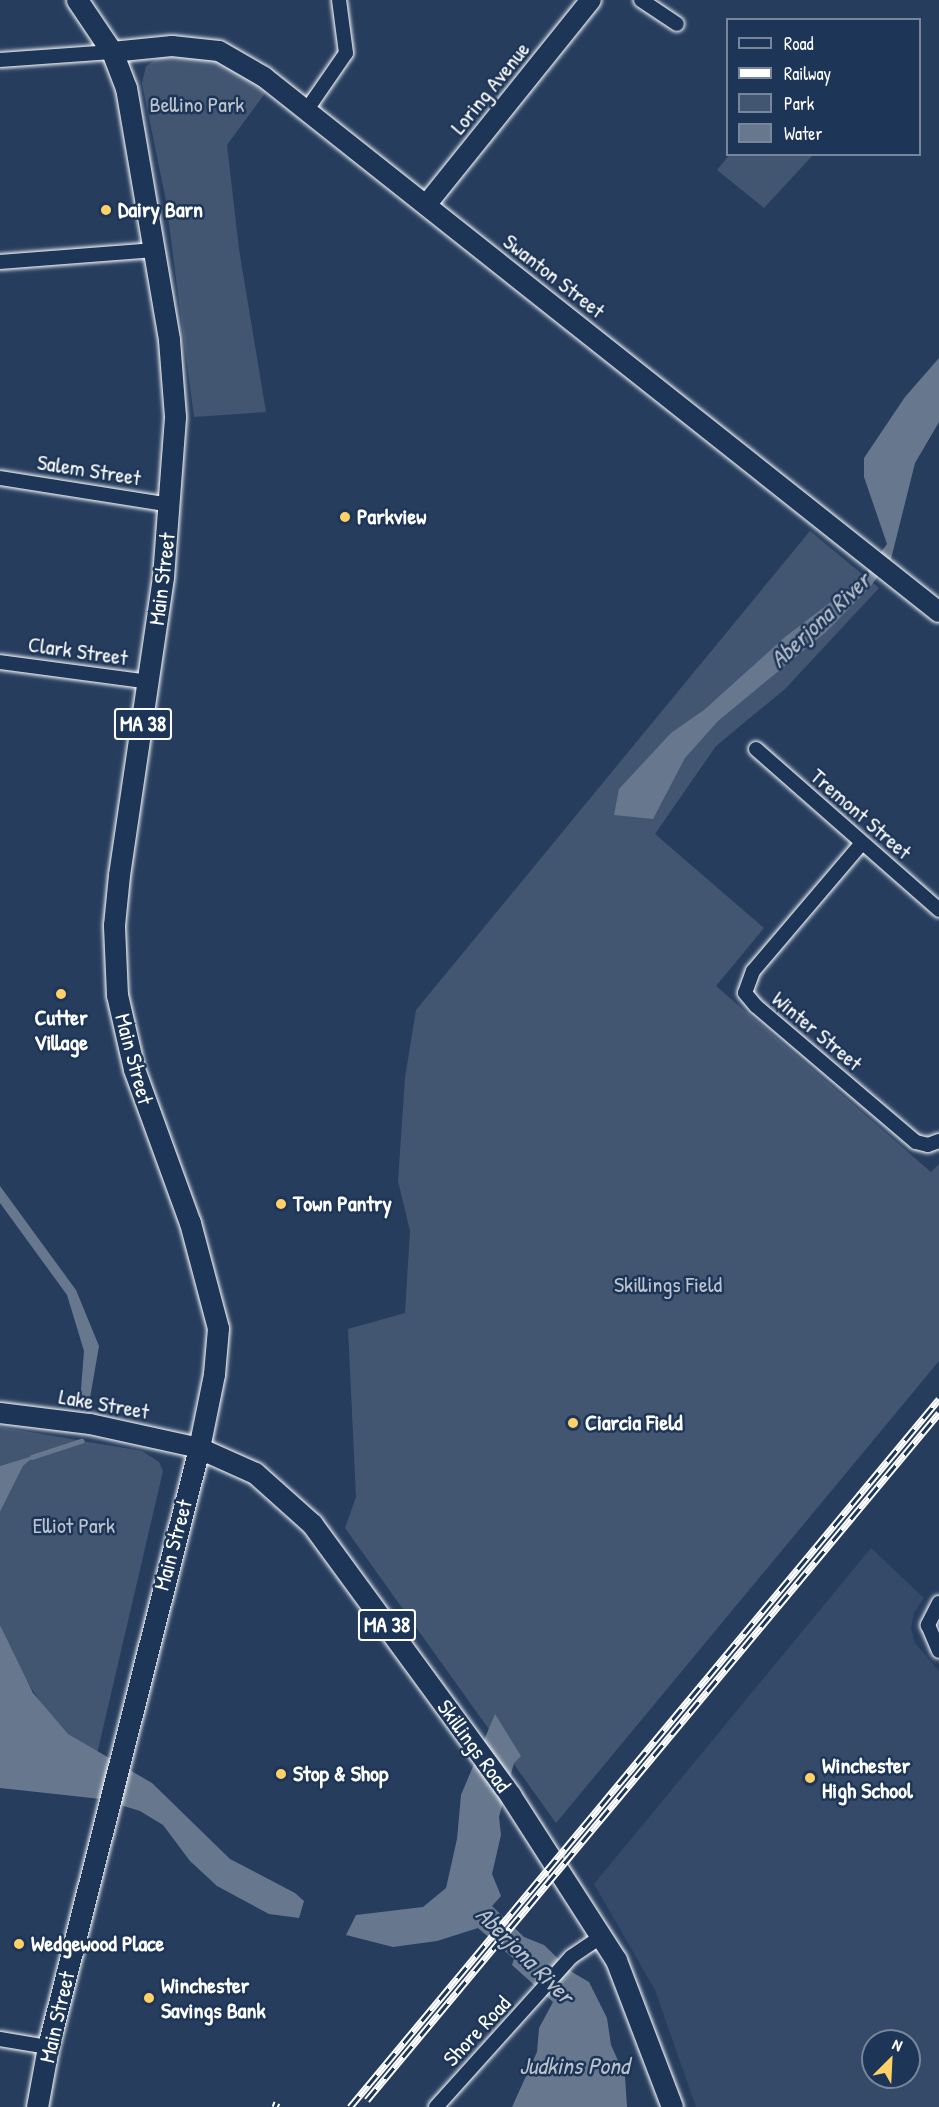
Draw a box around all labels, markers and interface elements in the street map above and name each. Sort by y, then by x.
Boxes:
legend [726,18,921,156]
text: Road [784,31,814,56]
street label: Loring Avenue [445,37,535,139]
text: Railway [784,61,831,86]
text: Park [784,91,814,116]
park label: Bellino Park [150,92,244,118]
text: Water [784,121,822,146]
place label: Dairy Barn [118,197,203,223]
marker: Dairy Barn [99,203,113,217]
street label: Swanton Street [498,228,610,324]
street label: Salem Street [35,449,143,491]
place label: Parkview [357,504,426,530]
marker: Parkview [338,510,352,524]
street label: Main Street [143,531,181,627]
water label: Aberjona River [764,566,876,674]
street label: Clark Street [26,631,130,671]
road number: MA 38 [113,706,173,742]
street label: Tremont Street [805,763,917,865]
street label: Winter Street [767,986,867,1076]
marker: Cutter Village [54,987,68,1001]
place label: Cutter Village [34,1004,88,1056]
street label: Main Street [109,1011,159,1107]
place label: Town Pantry [293,1191,392,1217]
marker: Town Pantry [274,1197,288,1211]
park label: Skillings Field [614,1272,722,1298]
street label: Lake Street [57,1383,151,1425]
place label: Ciarcia Field [585,1410,683,1436]
marker: Ciarcia Field [566,1416,580,1430]
street label: Main Street [148,1497,198,1593]
park label: Elliot Park [33,1513,115,1539]
road number: MA 38 [357,1607,417,1643]
street label: Skillings Road [432,1695,516,1797]
place label: Winchester High School [822,1752,913,1804]
place label: Stop & Shop [293,1761,388,1787]
marker: Stop & Shop [274,1767,288,1781]
marker: Winchester High School [803,1771,817,1785]
water label: Aberjona River [470,1900,580,2010]
place label: Wedgewood Place [31,1931,164,1957]
marker: Wedgewood Place [12,1937,26,1951]
street label: Main Street [34,1969,80,2065]
place label: Winchester Savings Bank [161,1972,266,2024]
street label: Shore Road [438,1990,516,2072]
marker: Winchester Savings Bank [142,1991,156,2005]
north arrow [861,2029,921,2089]
text: N [889,2033,906,2056]
water label: Judkins Pond [519,2052,629,2080]

